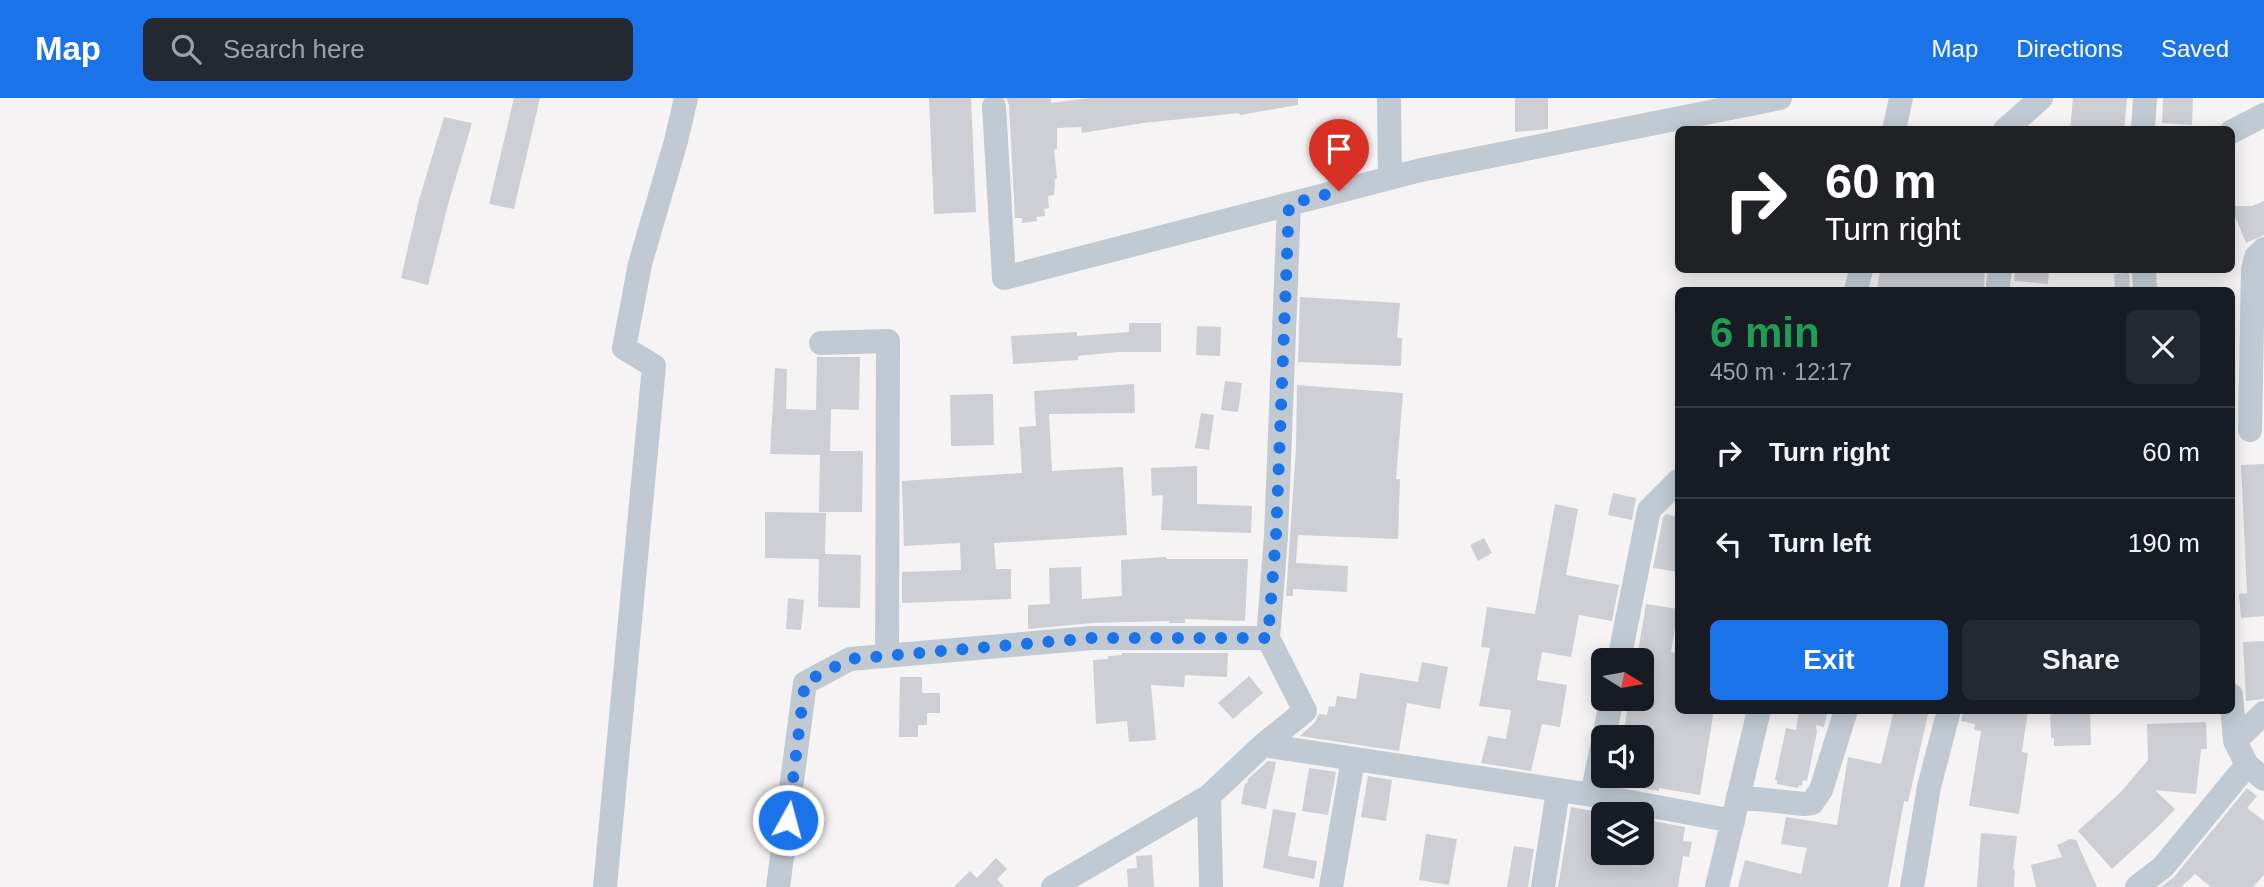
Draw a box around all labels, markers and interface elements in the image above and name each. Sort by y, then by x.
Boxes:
search box [143,18,633,81]
text: Map [35,30,101,67]
icon: search [167,30,205,68]
text: Search here [223,34,365,64]
text: Map [1932,35,1978,62]
text: Directions [2016,35,2123,62]
text: Saved [2161,35,2229,62]
pin [1309,119,1369,191]
icon: arrive [1320,130,1358,168]
icon: right [1710,154,1801,245]
text: 60 m [1825,154,1937,208]
text: Turn right [1825,211,1961,247]
text: 6 min [1710,309,1820,356]
button: close [2126,310,2200,384]
text: 450 m · 12:17 [1710,359,1852,385]
icon: right [1710,434,1748,472]
text: Turn right [1769,437,1890,467]
text: 60 m [2142,437,2200,467]
icon: left [1710,525,1748,563]
text: Turn left [1769,528,1871,558]
text: 190 m [2128,528,2200,558]
button: Exit [1710,620,1948,700]
button: Share [1962,620,2200,700]
north arrow [1591,648,1654,710]
map controls [1591,648,1654,865]
button: sound [1591,725,1654,788]
position arrow [751,783,825,857]
button: layers [1591,802,1654,865]

